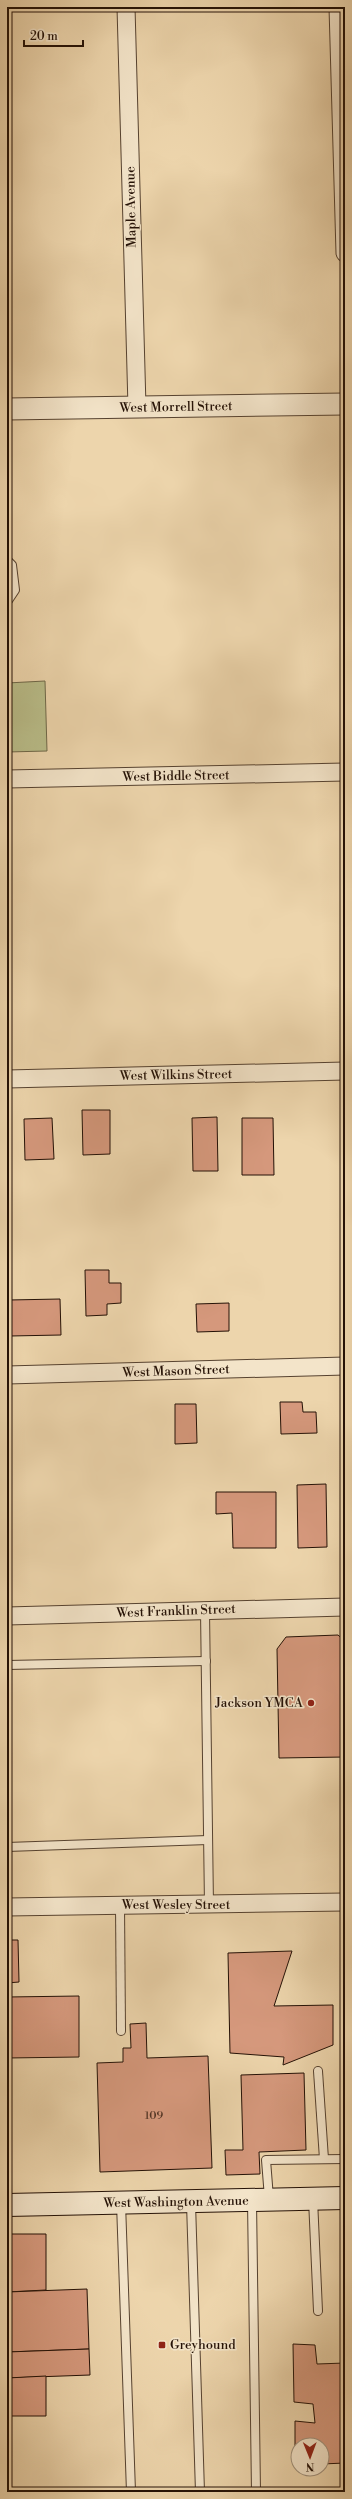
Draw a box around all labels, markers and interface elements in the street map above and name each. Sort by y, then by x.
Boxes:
scale bar [24,22,83,48]
text: 20 m [30,29,58,44]
street label: Maple Avenue [122,166,140,248]
street label: West Morrell Street [118,398,233,416]
street label: West Biddle Street [121,767,230,785]
street label: West Wilkins Street [119,1066,233,1084]
street label: West Mason Street [121,1361,230,1381]
street label: West Franklin Street [115,1601,236,1621]
place label: Jackson YMCA [214,1695,304,1711]
marker: Jackson YMCA [306,1698,316,1708]
street label: West Wesley Street [121,1897,231,1913]
house number: 109 [145,2109,164,2123]
street label: West Washington Avenue [102,2193,249,2211]
place label: Greyhound [170,2337,236,2353]
marker: Greyhound [157,2340,167,2350]
north arrow [290,2437,330,2477]
text: N [305,2459,315,2473]

